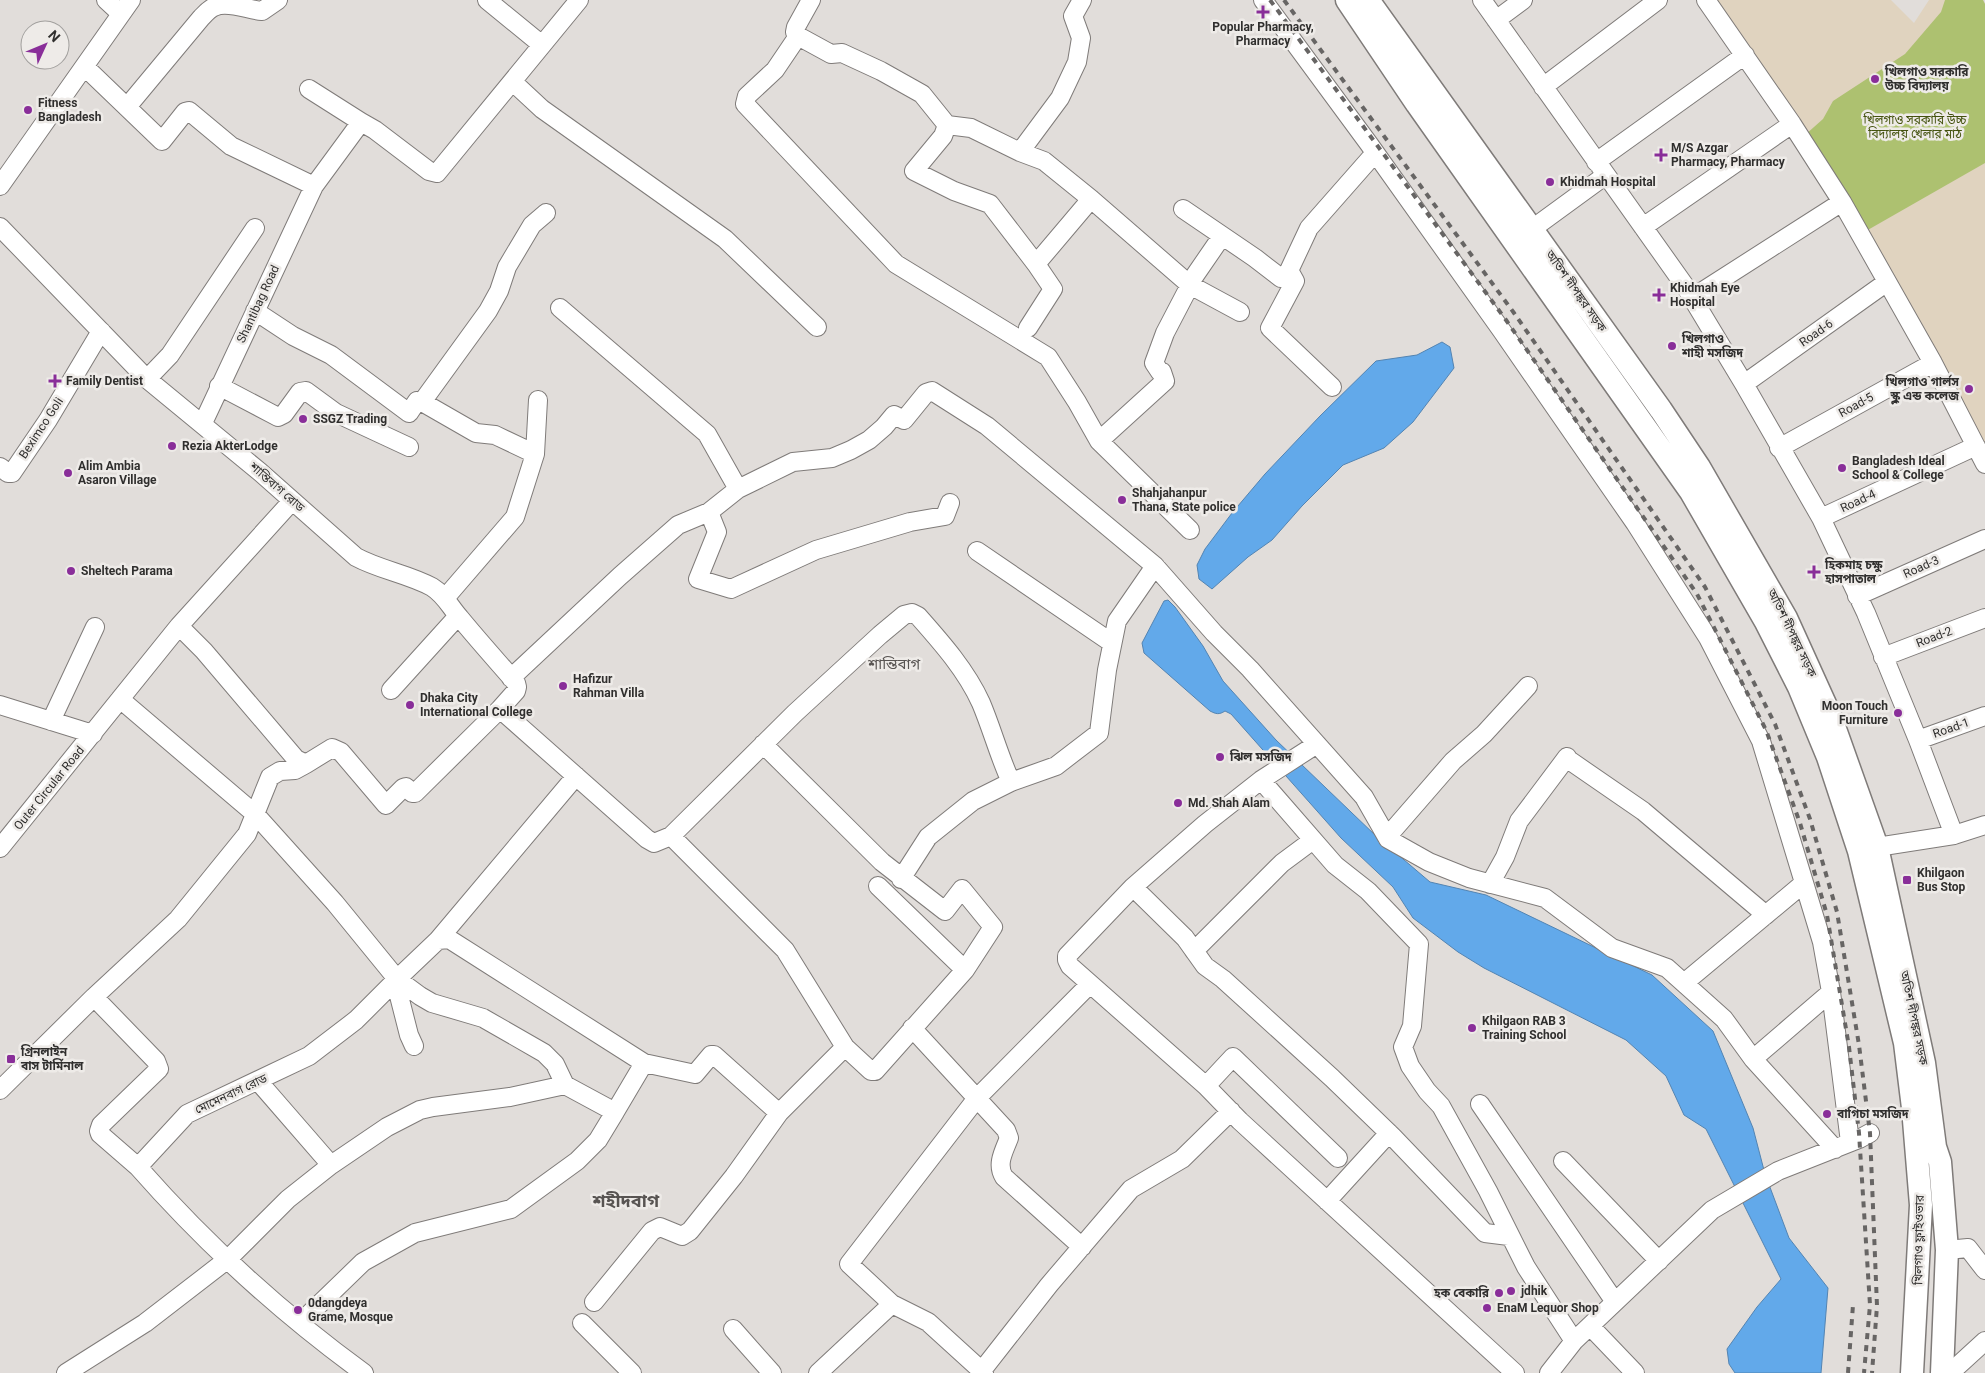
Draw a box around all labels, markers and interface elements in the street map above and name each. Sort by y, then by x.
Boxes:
marker: Popular Pharmacy, Pharmacy [1257,6,1269,18]
north arrow [20,20,70,70]
place label: Popular Pharmacy, Pharmacy [1212,20,1314,48]
text: N [45,27,64,45]
place label: খিলগাও সরকারি উচ্চ বিদ্যালয় [1884,64,1969,93]
marker: খিলগাও সরকারি উচ্চ বিদ্যালয় [1869,73,1881,85]
place label: Fitness Bangladesh [38,96,102,124]
marker: Fitness Bangladesh [22,104,34,116]
park label: খিলগাও সরকারি উচ্চ বিদ্যালয় খেলার মাঠ [1863,112,1967,141]
place label: M/S Azgar Pharmacy, Pharmacy [1671,141,1786,169]
marker: M/S Azgar Pharmacy, Pharmacy [1655,149,1667,161]
place label: Khidmah Hospital [1560,175,1656,189]
marker: Khidmah Hospital [1544,176,1556,188]
street label: অতিশ দীপঙ্কর সড়ক [1542,246,1610,335]
street label: Shantibag Road [234,263,282,345]
place label: Khidmah Eye Hospital [1670,281,1740,309]
marker: Khidmah Eye Hospital [1652,288,1666,302]
street label: Road-6 [1797,316,1836,350]
place label: খিলগাও শাহী মসজিদ [1681,331,1743,360]
marker: খিলগাও শাহী মসজিদ [1666,340,1678,352]
marker: Family Dentist [48,374,62,388]
place label: Family Dentist [66,374,143,388]
place label: খিলগাও গার্লস স্কুল এন্ড কলেজ [1885,374,1959,405]
marker: খিলগাও গার্লস স্কুল এন্ড কলেজ [1963,383,1975,395]
street label: Road-5 [1836,390,1876,420]
street label: Beximco Goli [16,395,66,461]
place label: SSGZ Trading [313,412,387,426]
marker: SSGZ Trading [297,413,309,425]
place label: Rezia AkterLodge [182,439,278,453]
marker: Rezia AkterLodge [166,440,178,452]
place label: Bangladesh Ideal School & College [1852,454,1945,482]
street label: শান্তিবাগ রোড [246,458,308,515]
place label: Alim Ambia Asaron Village [78,459,157,487]
marker: Bangladesh Ideal School & College [1836,462,1848,474]
marker: Alim Ambia Asaron Village [62,467,74,479]
place label: Shahjahanpur Thana, State police [1132,486,1236,514]
street label: Road-4 [1838,487,1878,515]
marker: Shahjahanpur Thana, State police [1116,494,1128,506]
street label: Road-3 [1901,553,1941,581]
place label: হিকমাহ চক্ষু হাসপাতাল [1824,557,1883,586]
place label: Sheltech Parama [81,564,173,578]
marker: Sheltech Parama [65,565,77,577]
marker: হিকমাহ চক্ষু হাসপাতাল [1807,565,1821,579]
street label: অতিশ দীপঙ্কর সড়ক [1764,585,1820,680]
street label: Road-2 [1914,624,1954,650]
district label: শান্তিবাগ [867,655,920,673]
place label: Hafizur Rahman Villa [573,672,645,700]
marker: Hafizur Rahman Villa [557,680,569,692]
place label: Dhaka City International College [420,691,533,719]
marker: Dhaka City International College [404,699,416,711]
place label: Moon Touch Furniture [1822,699,1889,727]
marker: Moon Touch Furniture [1892,707,1904,719]
street label: Road-1 [1931,715,1971,741]
street label: Outer Circular Road [11,743,87,833]
place label: ঝিল মসজিদ [1229,749,1292,764]
marker: ঝিল মসজিদ [1214,751,1226,763]
place label: Md. Shah Alam [1188,796,1270,810]
marker: Md. Shah Alam [1172,797,1184,809]
place label: Khilgaon Bus Stop [1917,866,1966,894]
marker: Khilgaon Bus Stop [1901,874,1913,886]
street label: অতিশ দীপঙ্কর সড়ক [1897,968,1932,1067]
place label: Khilgaon RAB 3 Training School [1482,1014,1566,1042]
marker: Khilgaon RAB 3 Training School [1466,1022,1478,1034]
place label: গ্রিনলাইন বাস টার্মিনাল [20,1044,84,1073]
marker: গ্রিনলাইন বাস টার্মিনাল [5,1053,17,1065]
street label: মোমেনবাগ রোড [193,1071,270,1117]
place label: বাগিচা মসজিদ [1836,1106,1909,1121]
marker: বাগিচা মসজিদ [1821,1108,1833,1120]
district label: শহীদবাগ [592,1190,660,1211]
street label: খিলগাও ফ্লাইওভার [1910,1194,1927,1286]
place label: jdhik [1520,1284,1548,1298]
place label: হক বেকারি [1433,1285,1490,1300]
marker: jdhik [1505,1285,1517,1297]
marker: হক বেকারি [1493,1287,1505,1299]
place label: 0dangdeya Grame, Mosque [308,1296,394,1324]
place label: EnaM Lequor Shop [1497,1301,1599,1315]
marker: EnaM Lequor Shop [1481,1302,1493,1314]
marker: 0dangdeya Grame, Mosque [292,1304,304,1316]

